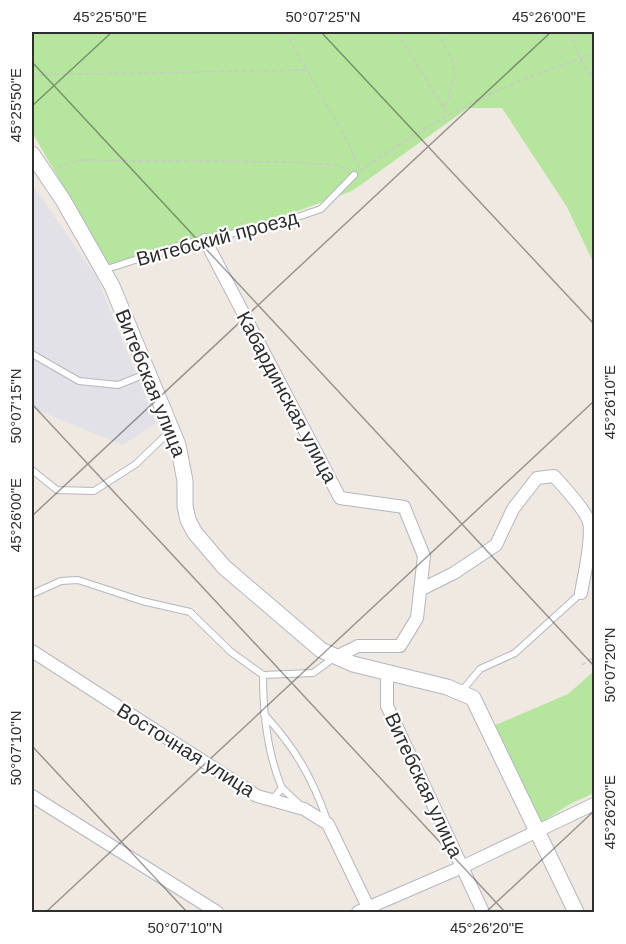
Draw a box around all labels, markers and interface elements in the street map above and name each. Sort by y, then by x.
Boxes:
text: 45°25'50"E [73,8,147,25]
text: 50°07'25"N [285,8,361,25]
text: 45°26'00"E [512,8,586,25]
text: 45°25'50"E [7,68,24,142]
street label: Витебский проезд [134,206,301,270]
street label: Витебская улица [111,306,191,461]
street label: Кабардинская улица [232,307,342,487]
text: 45°26'10"E [601,365,618,439]
text: 50°07'15"N [7,368,24,444]
text: 45°26'00"E [7,478,24,552]
text: 50°07'20"N [601,627,618,703]
street label: Восточная улица [113,699,260,802]
street label: Витебская улица [381,709,468,862]
text: 50°07'10"N [7,710,24,786]
text: 45°26'20"E [601,775,618,849]
text: 50°07'10"N [147,919,223,936]
text: 45°26'20"E [450,919,524,936]

